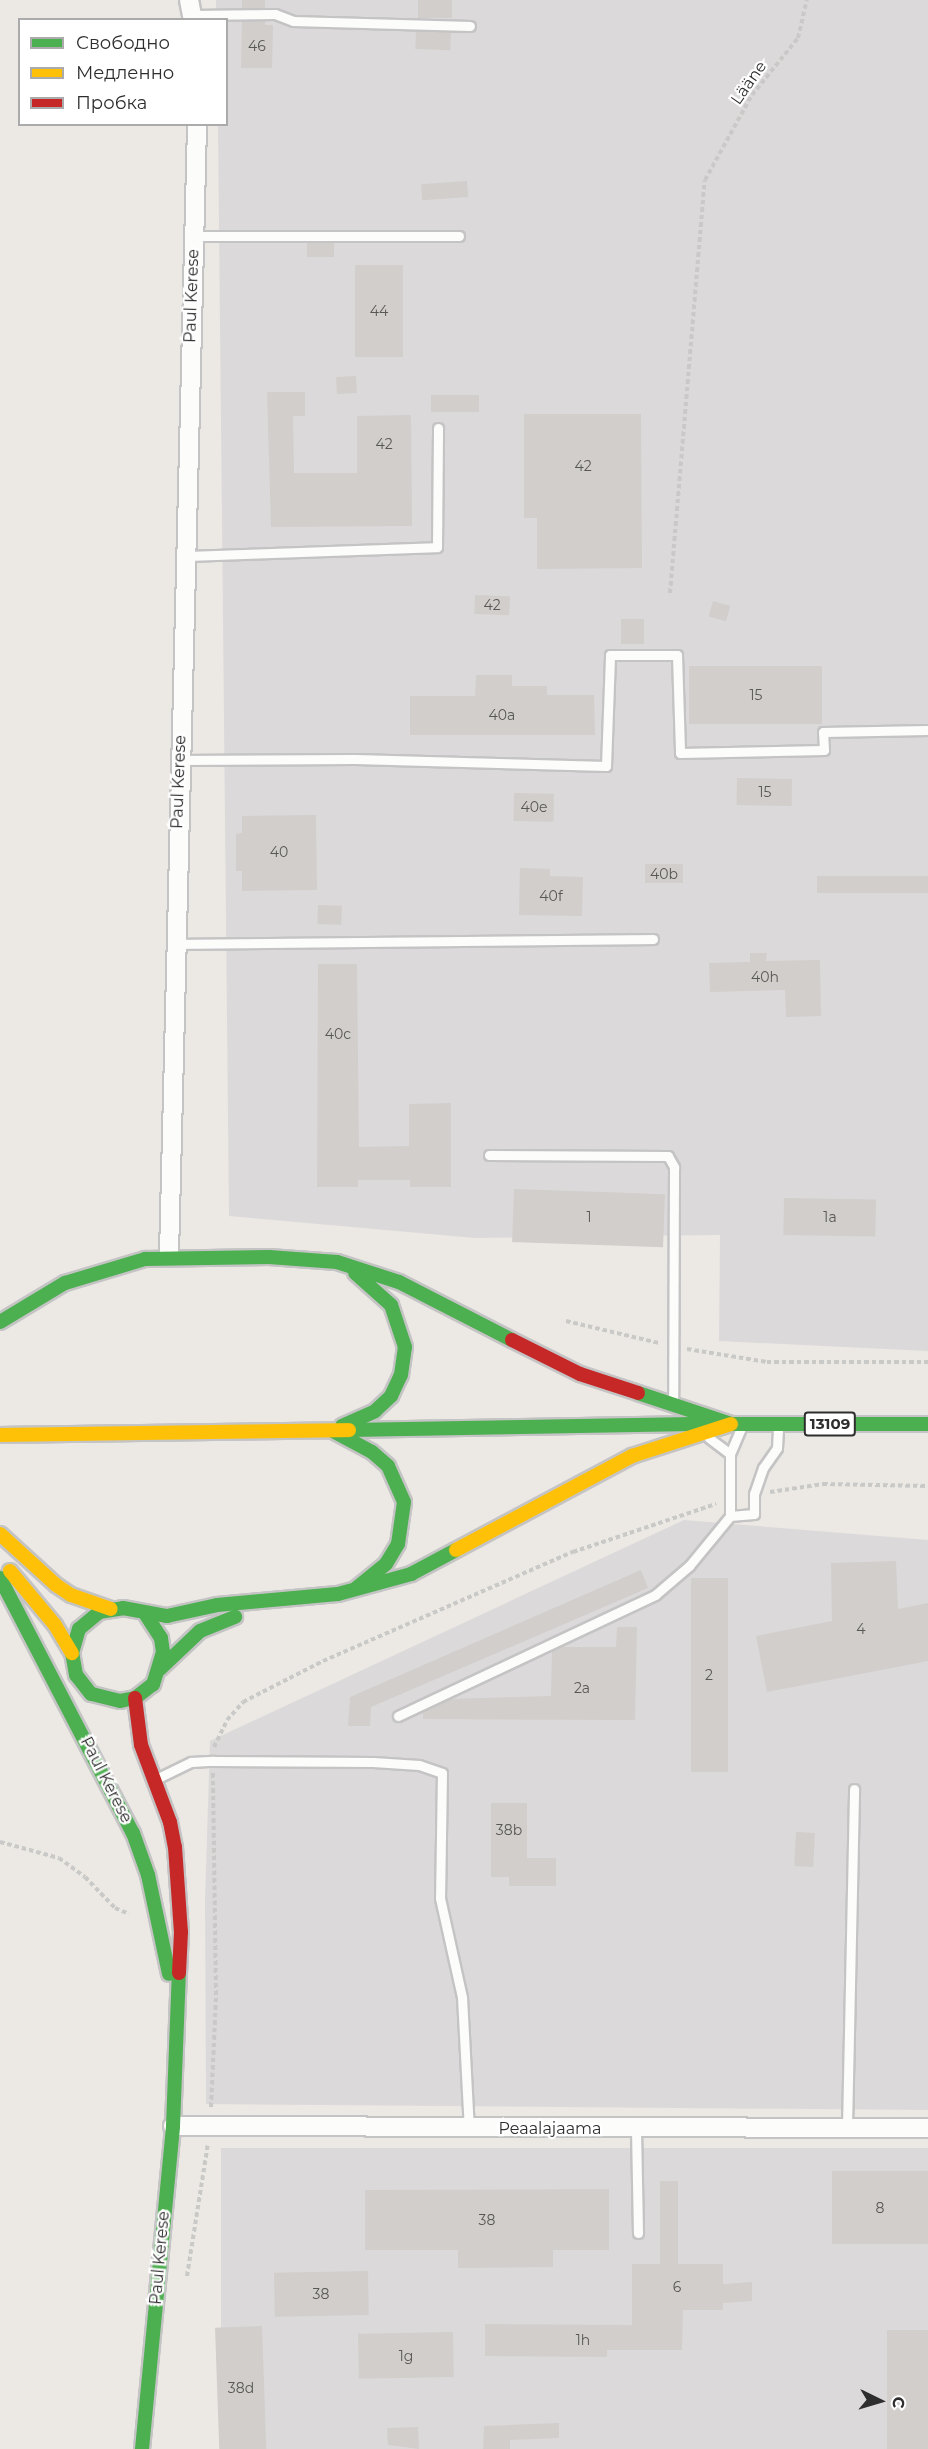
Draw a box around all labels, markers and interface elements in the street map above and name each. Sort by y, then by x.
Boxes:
legend [18,18,228,126]
text: Свободно [76,32,170,54]
house number: 46 [248,38,266,54]
street label: Lääne [727,58,771,108]
text: Медленно [76,62,174,84]
text: Пробка [76,92,147,114]
street label: Paul Kerese [181,249,203,343]
house number: 44 [370,303,388,319]
house number: 42 [375,436,393,452]
house number: 42 [574,458,592,474]
house number: 42 [483,597,501,613]
house number: 15 [750,687,762,703]
house number: 40a [489,707,515,723]
street label: Paul Kerese [168,735,190,829]
house number: 15 [759,784,771,800]
house number: 40e [521,799,547,815]
house number: 40 [270,844,288,860]
house number: 40b [650,866,678,882]
house number: 40f [539,888,563,904]
house number: 40h [751,969,779,985]
house number: 40c [325,1026,351,1042]
house number: 1 [586,1209,592,1225]
house number: 1a [823,1209,837,1225]
road number: 13109 [803,1412,857,1436]
house number: 4 [856,1621,866,1637]
house number: 2 [705,1667,713,1683]
house number: 2a [574,1680,590,1696]
street label: Paul Kerese [76,1734,136,1826]
house number: 38b [496,1822,522,1838]
street label: Peaalajaama [498,2119,602,2139]
house number: 8 [876,2200,884,2216]
street label: Paul Kerese [146,2210,174,2306]
house number: 38 [479,2212,495,2228]
house number: 6 [673,2279,681,2295]
house number: 38 [313,2286,329,2302]
house number: 1h [576,2332,590,2348]
house number: 1g [399,2348,413,2364]
north arrow [850,2371,910,2431]
house number: 38d [228,2380,254,2396]
text: С [888,2396,908,2409]

